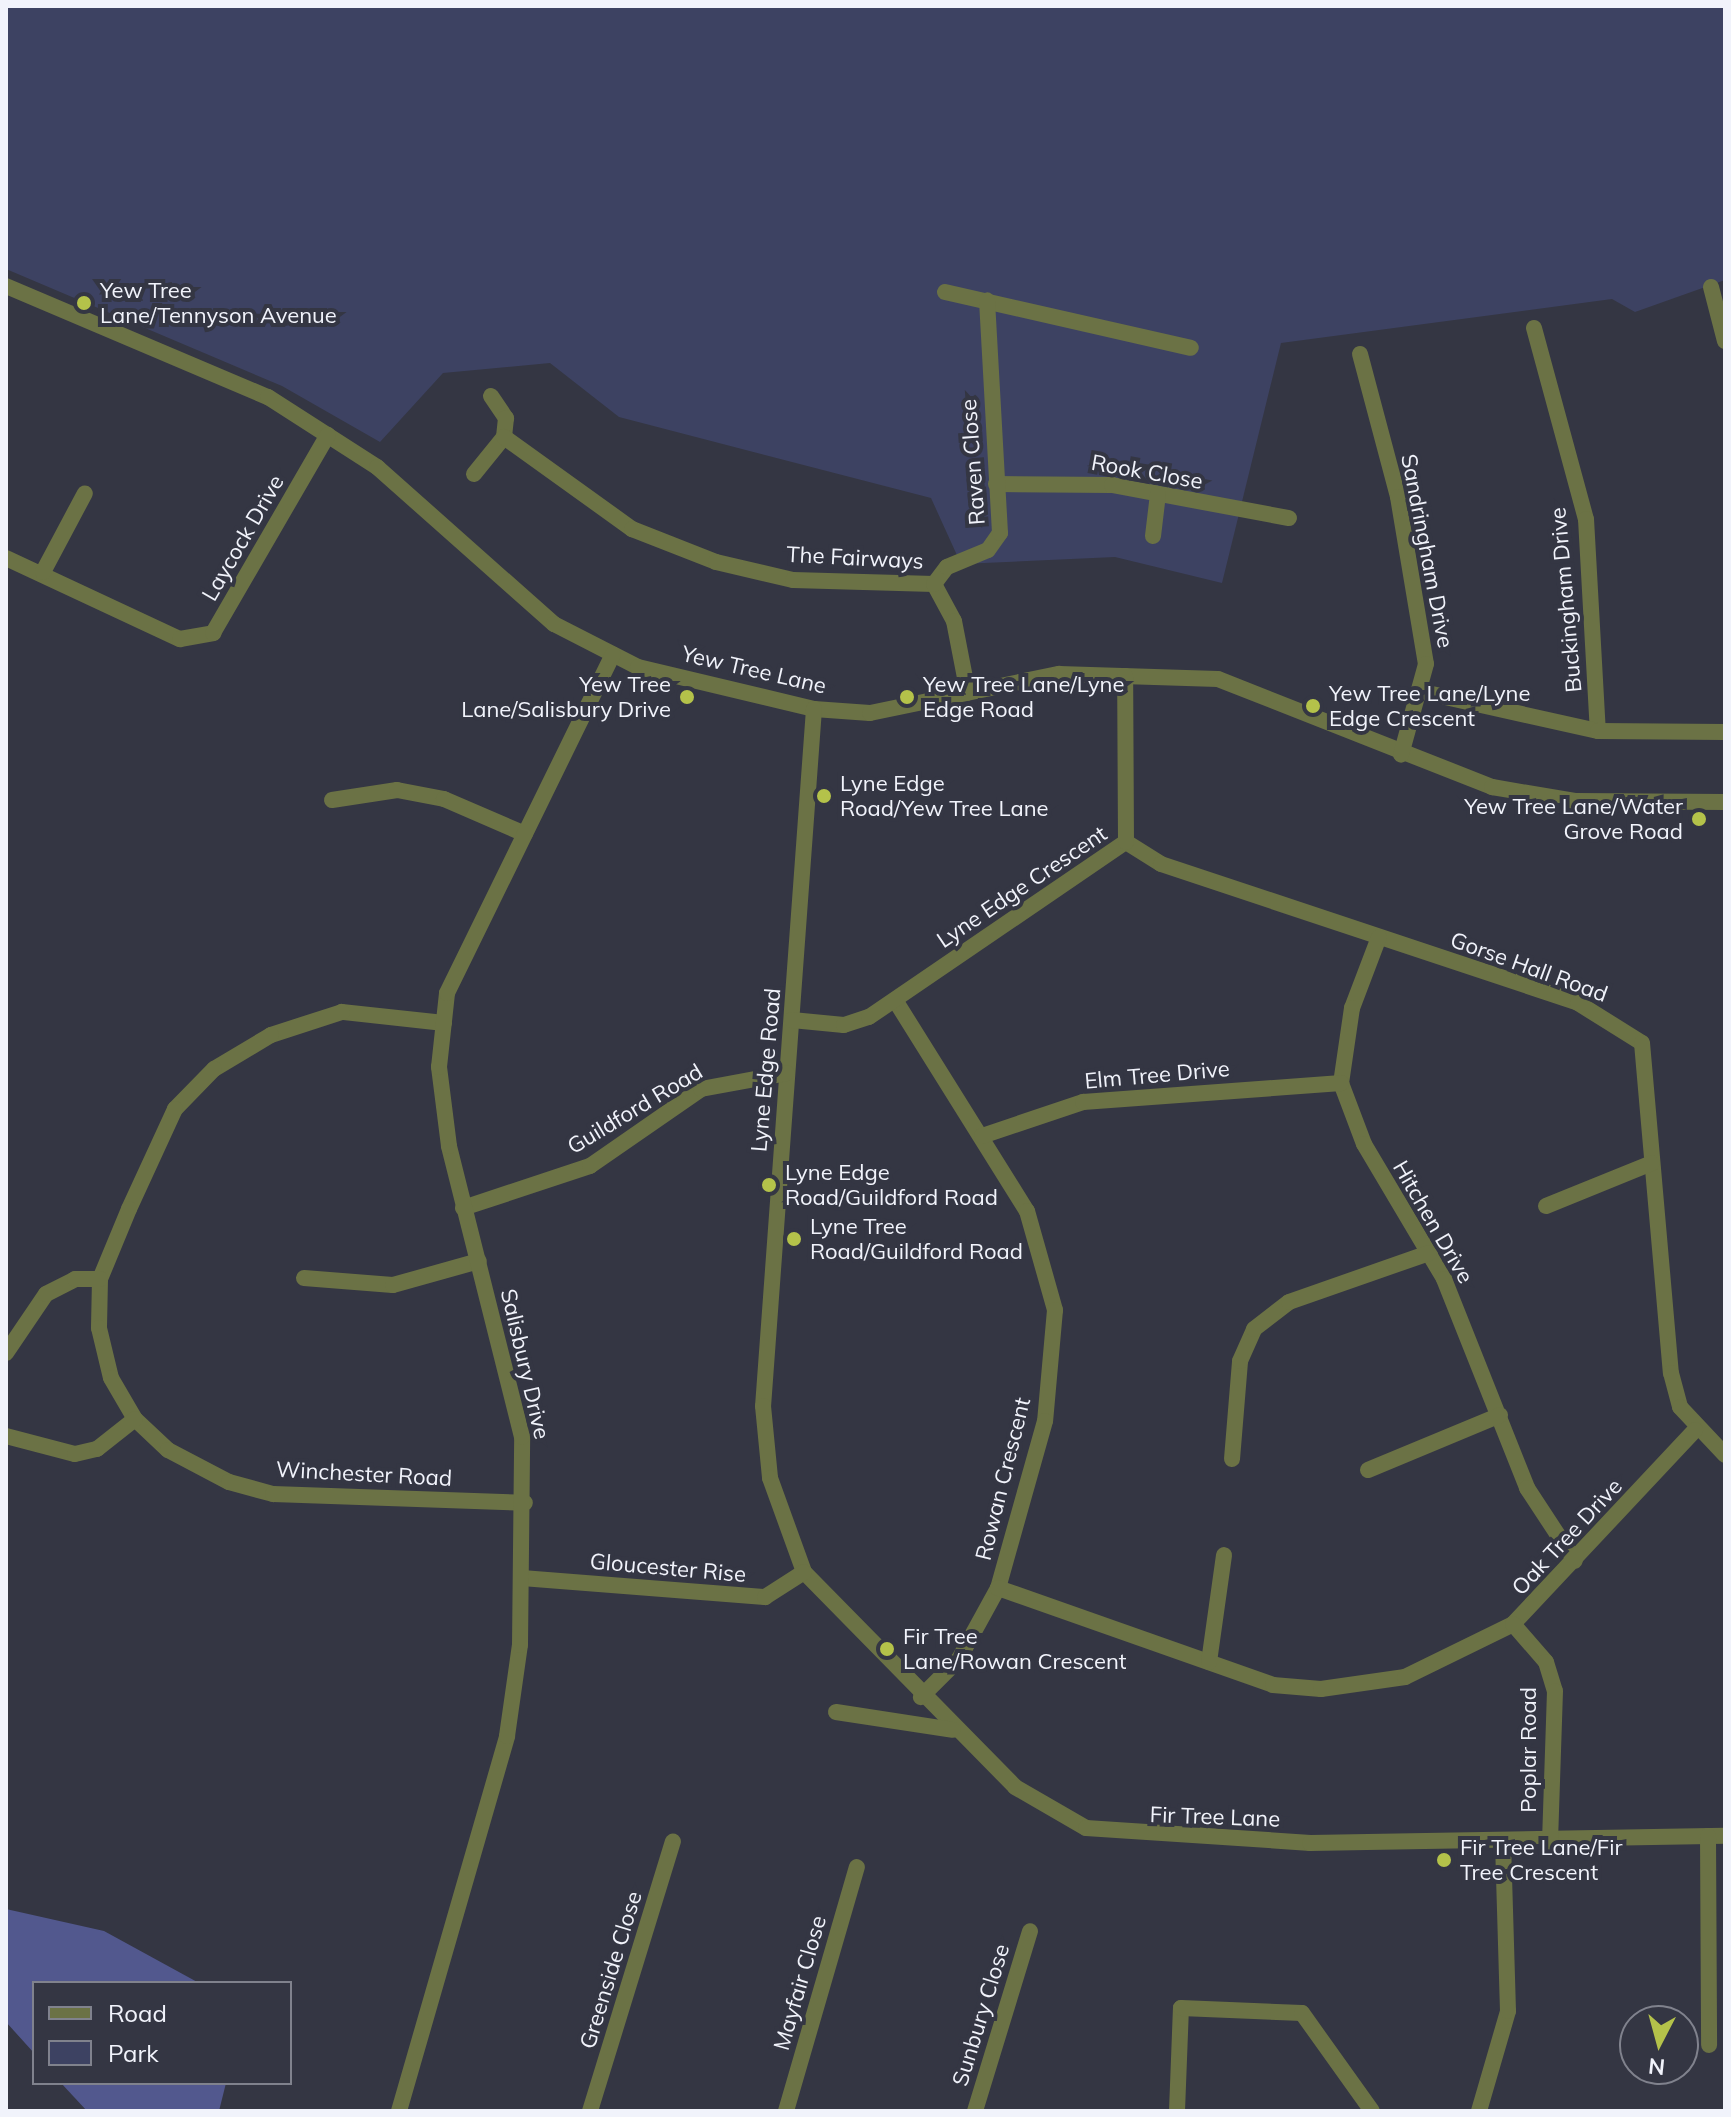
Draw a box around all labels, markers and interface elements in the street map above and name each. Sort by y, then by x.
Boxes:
place label: Yew Tree Lane/Tennyson Avenue [100,277,337,328]
marker: Yew Tree Lane/Tennyson Avenue [75,294,93,312]
street label: Raven Close [955,398,991,526]
street label: Rook Close [1089,449,1205,495]
street label: Sandringham Drive [1395,452,1459,650]
street label: Laycock Drive [196,470,290,606]
street label: Buckingham Drive [1545,506,1587,694]
street label: The Fairways [786,541,924,575]
street label: Yew Tree Lane [679,641,829,699]
place label: Yew Tree Lane/Salisbury Drive [461,671,671,722]
place label: Yew Tree Lane/Lyne Edge Road [923,671,1124,722]
place label: Yew Tree Lane/Lyne Edge Crescent [1329,680,1530,732]
marker: Yew Tree Lane/Salisbury Drive [678,688,696,706]
marker: Yew Tree Lane/Lyne Edge Road [898,688,916,706]
marker: Yew Tree Lane/Lyne Edge Crescent [1304,697,1322,715]
place label: Lyne Edge Road/Yew Tree Lane [840,770,1049,822]
marker: Lyne Edge Road/Yew Tree Lane [815,787,833,805]
place label: Yew Tree Lane/Water Grove Road [1464,793,1683,844]
marker: Yew Tree Lane/Water Grove Road [1690,810,1708,828]
street label: Lyne Edge Crescent [932,820,1112,954]
street label: Gorse Hall Road [1447,926,1611,1008]
street label: Lyne Edge Road [746,987,786,1153]
street label: Elm Tree Drive [1083,1056,1231,1094]
street label: Guildford Road [563,1058,707,1160]
street label: Hitchen Drive [1387,1156,1479,1288]
place label: Lyne Edge Road/Guildford Road [785,1159,998,1210]
marker: Lyne Edge Road/Guildford Road [760,1176,778,1194]
place label: Lyne Tree Road/Guildford Road [810,1213,1023,1264]
marker: Lyne Tree Road/Guildford Road [785,1230,803,1248]
street label: Salisbury Drive [495,1286,555,1442]
street label: Rowan Crescent [970,1395,1036,1563]
street label: Winchester Road [275,1456,453,1492]
street label: Oak Tree Drive [1506,1473,1628,1601]
street label: Gloucester Rise [589,1548,747,1588]
place label: Fir Tree Lane/Rowan Crescent [903,1623,1127,1674]
marker: Fir Tree Lane/Rowan Crescent [878,1640,896,1658]
street label: Poplar Road [1516,1687,1542,1813]
street label: Fir Tree Lane [1149,1802,1281,1832]
place label: Fir Tree Lane/Fir Tree Crescent [1460,1834,1622,1886]
marker: Fir Tree Lane/Fir Tree Crescent [1435,1851,1453,1869]
street label: Greenside Close [574,1888,648,2052]
street label: Mayfair Close [768,1913,832,2053]
street label: Sunbury Close [947,1941,1015,2089]
legend [32,1981,292,2085]
text: Road [108,1998,167,2028]
north arrow [1619,2005,1699,2085]
text: Park [108,2038,159,2068]
text: N [1647,2052,1666,2082]

